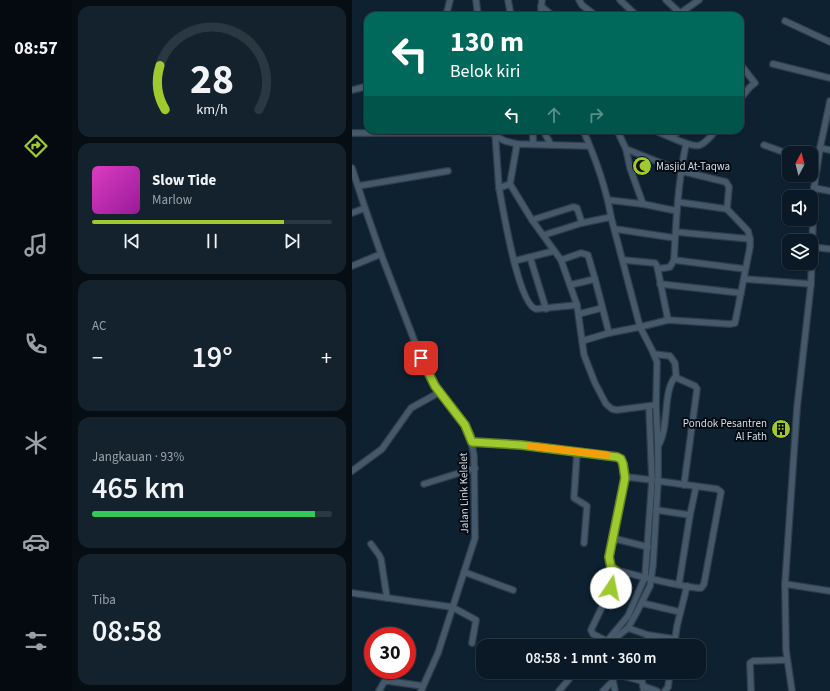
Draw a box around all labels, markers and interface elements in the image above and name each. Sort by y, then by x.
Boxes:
text: 130 m [450,22,524,62]
icon: left [384,28,436,80]
text: 08:57 [14,36,58,61]
text: 28 [190,49,234,109]
text: Belok kiri [450,59,520,84]
text: km/h [196,98,228,119]
icon: left [501,104,523,126]
icon: ahead [543,104,565,126]
icon: right [585,104,607,126]
icon: directions [22,132,50,160]
north arrow [782,146,818,182]
map controls [782,146,818,270]
mosque icon: Masjid At-Taqwa [631,155,653,177]
place label: Masjid At-Taqwa [656,159,730,174]
text: Slow Tide [152,170,216,191]
button: sound [782,190,818,226]
text: Marlow [152,191,192,209]
icon: previous [121,230,143,252]
icon: pause [201,230,223,252]
icon: next [281,230,303,252]
icon: music [22,231,50,259]
button: layers [782,234,818,270]
text: AC [92,317,106,335]
icon: phone [22,330,50,358]
text: 19° [191,336,233,379]
pin [404,341,438,375]
text: − [92,342,103,374]
text: + [321,342,332,374]
icon: arrive [410,347,432,369]
place label: Pondok Pesantren Al Fath [683,416,767,444]
building icon: Pondok Pesantren Al Fath [770,418,792,440]
icon: climate [22,429,50,457]
text: Jangkauan · 93% [92,448,184,466]
street label: Jalan Link Kelelet [456,452,472,534]
text: 465 km [92,467,185,510]
icon: car [22,528,50,556]
position arrow [590,567,632,609]
text: Tiba [92,591,116,609]
text: 08:58 [92,610,162,653]
icon: filters [22,627,50,655]
speed limit sign: 30 [364,627,416,679]
text: 08:58 · 1 mnt · 360 m [525,648,657,669]

